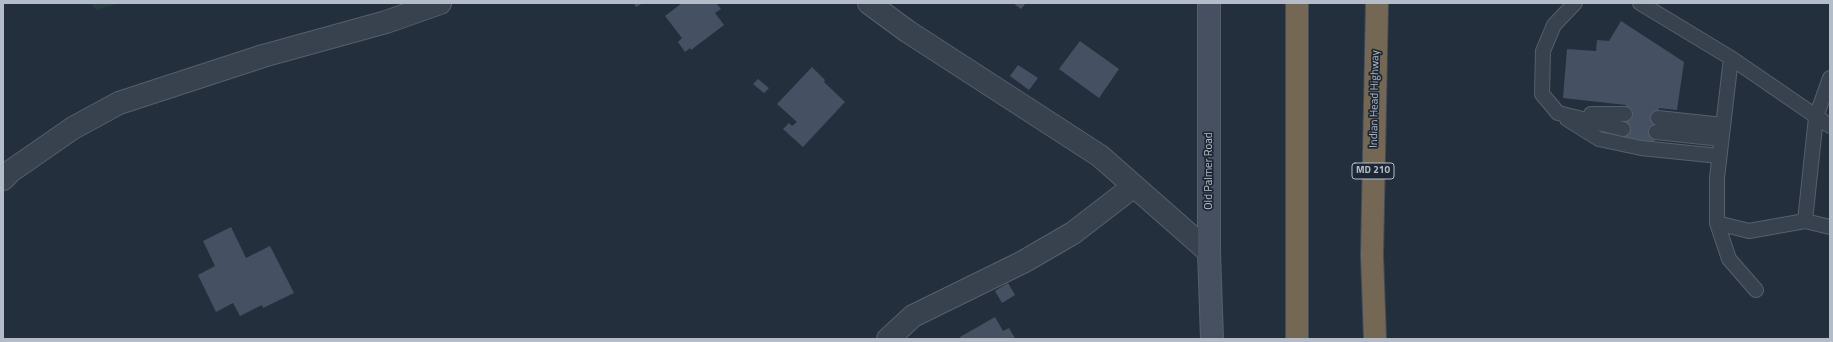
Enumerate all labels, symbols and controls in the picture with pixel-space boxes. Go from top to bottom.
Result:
street label: Indian Head Highway [1368,50,1382,148]
street label: Old Palmer Road [1202,132,1216,210]
road number: MD 210 [1352,163,1394,179]

